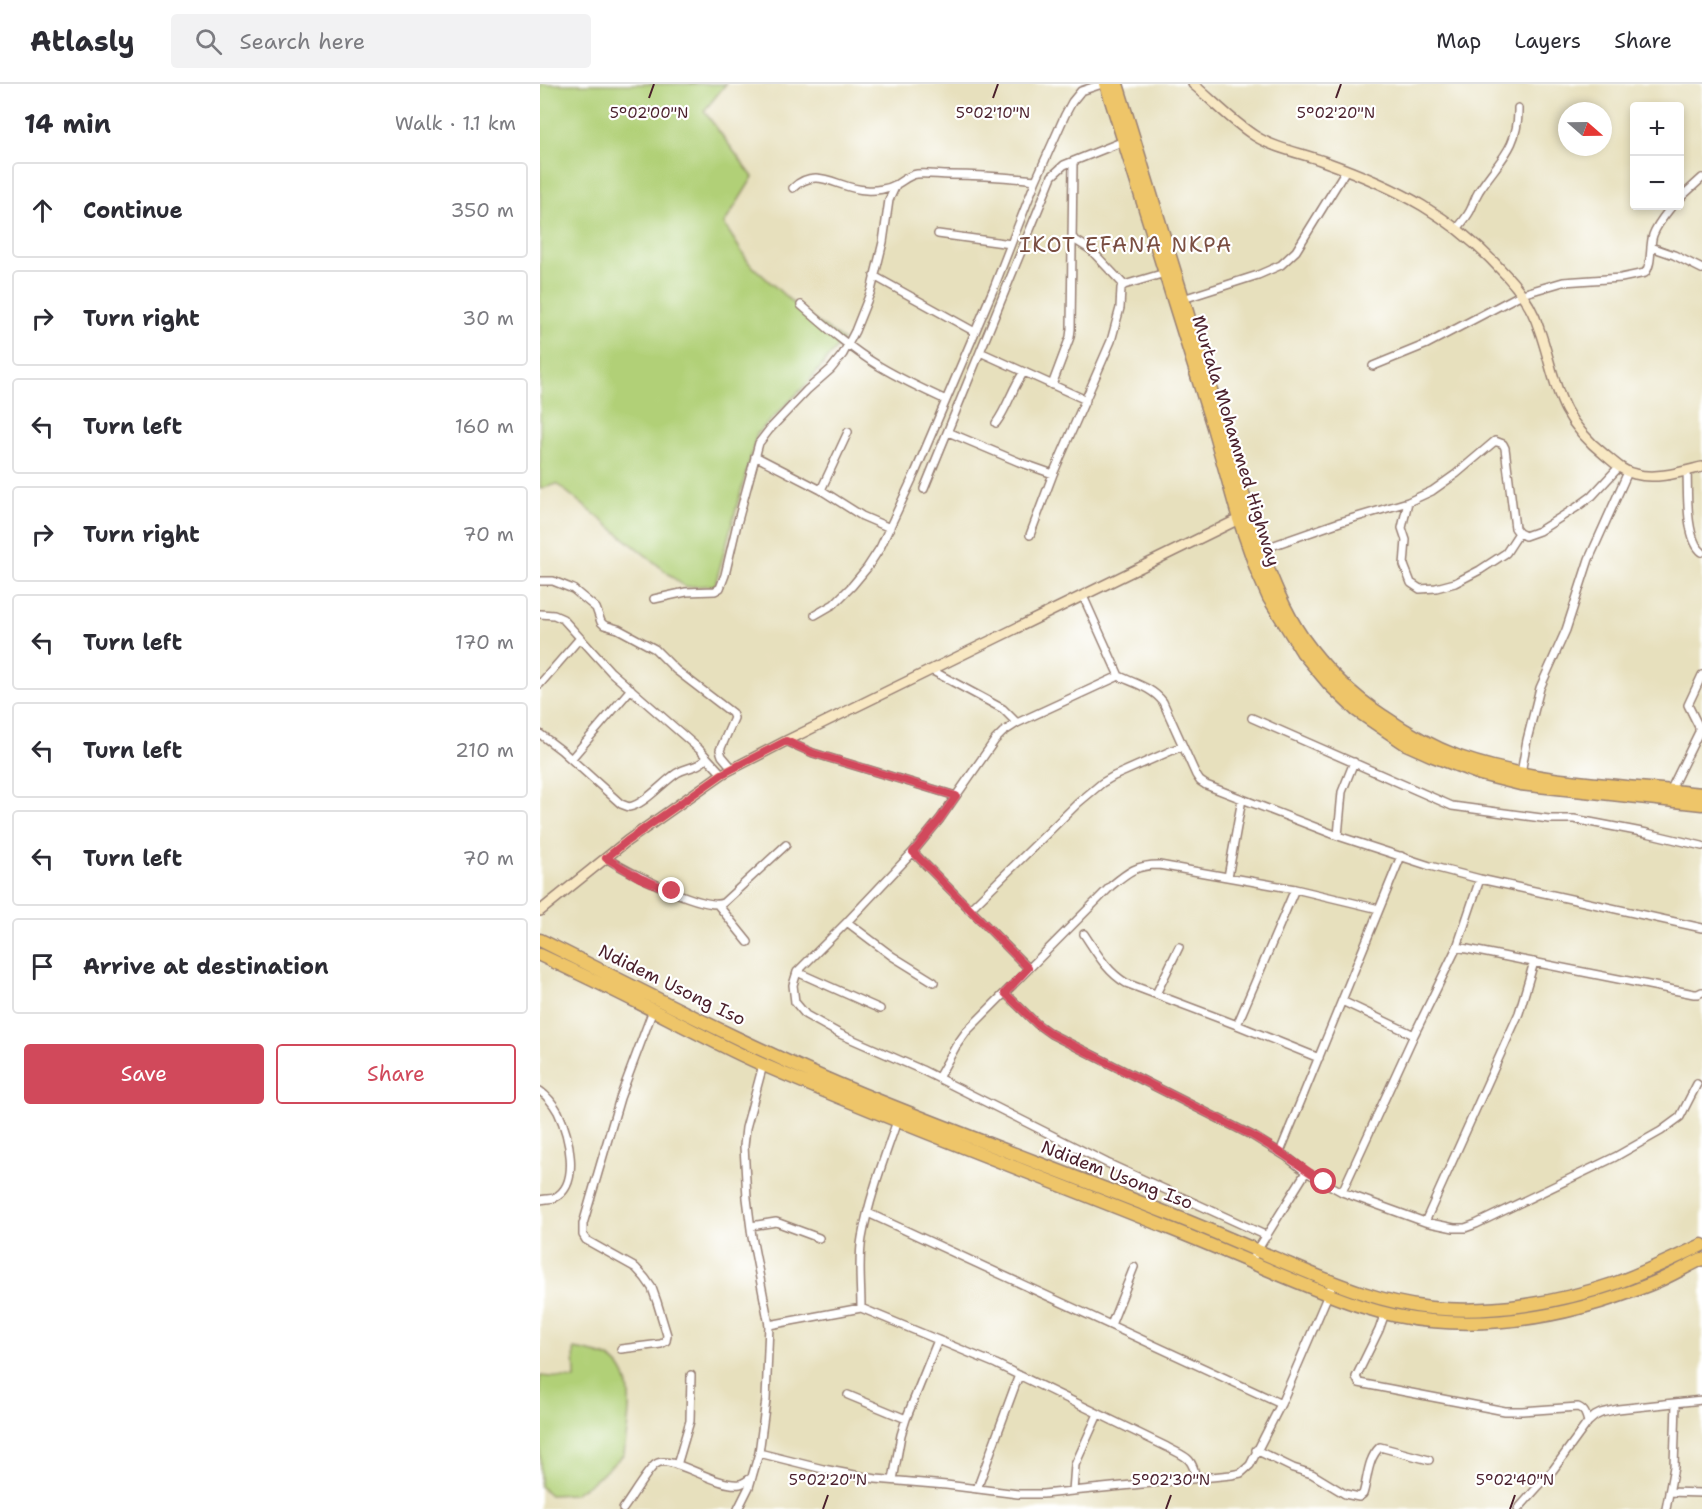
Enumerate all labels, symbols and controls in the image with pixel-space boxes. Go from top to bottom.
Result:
search box [171,14,591,68]
text: Atlasly [30,22,135,60]
icon: search [192,25,225,58]
text: Search here [240,27,365,56]
text: Map [1436,27,1481,55]
text: Layers [1514,27,1581,55]
text: Share [1614,27,1672,55]
north arrow [1558,102,1612,156]
map controls [1630,102,1684,210]
button: + [1630,102,1684,156]
text: 5°02'00"N [610,103,688,123]
text: 5°02'10"N [956,103,1030,123]
text: 5°02'20"N [1297,103,1375,123]
text: 14 min [24,106,111,141]
text: Walk · 1.1 km [395,110,516,136]
button: − [1630,156,1684,210]
icon: ahead [26,194,59,227]
text: Continue [83,196,183,225]
text: 350 m [450,197,514,223]
district label: IKOT EFANA NKPA [1019,231,1233,259]
icon: right [26,302,59,335]
text: Turn right [83,304,200,333]
text: 30 m [462,305,514,331]
street label: Murtala Mohammed Highway [1186,313,1286,569]
icon: left [26,410,59,443]
text: Turn left [83,412,182,441]
text: 160 m [455,413,514,439]
icon: right [26,518,59,551]
text: Turn right [83,520,200,549]
text: 70 m [462,521,514,547]
icon: left [26,626,59,659]
text: Turn left [83,628,182,657]
text: 170 m [455,629,514,655]
icon: left [26,734,59,767]
text: Turn left [83,736,182,765]
text: 210 m [455,737,514,763]
icon: left [26,842,59,875]
text: Turn left [83,844,182,873]
text: 70 m [462,845,514,871]
route end [658,877,684,903]
street label: Ndidem Usong Iso [594,939,750,1031]
icon: arrive [26,950,59,983]
text: Arrive at destination [83,952,329,981]
button: Save [24,1044,264,1104]
button: Share [276,1044,516,1104]
street label: Ndidem Usong Iso [1038,1135,1196,1215]
route start [1310,1168,1336,1194]
text: 5°02'20"N [789,1470,867,1490]
text: 5°02'30"N [1132,1470,1210,1490]
text: 5°02'40"N [1476,1470,1554,1490]

